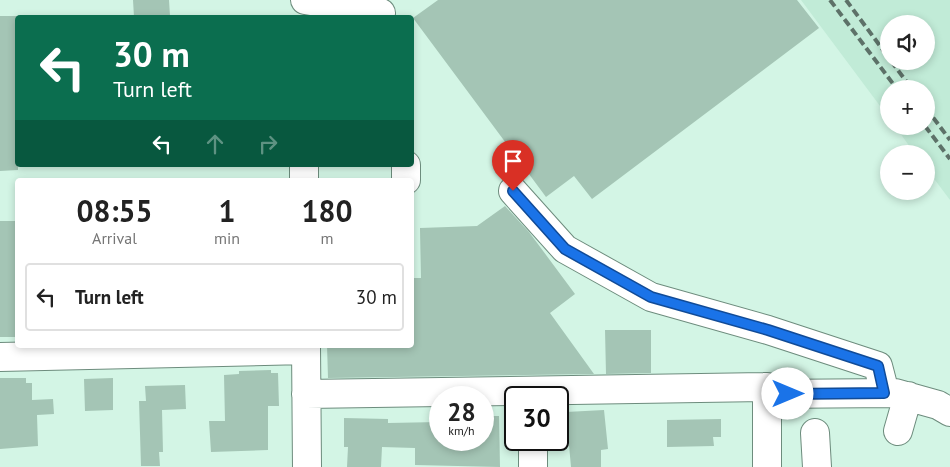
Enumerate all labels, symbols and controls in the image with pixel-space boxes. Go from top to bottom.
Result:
map controls [880,15,935,200]
button: sound [880,15,935,70]
text: 30 m [113,31,190,77]
icon: left [30,35,95,100]
text: Turn left [113,75,192,103]
button: + [880,80,935,135]
icon: left [148,130,176,158]
icon: ahead [201,130,229,158]
icon: right [254,130,282,158]
pin [492,140,534,191]
button: − [880,145,935,200]
icon: arrive [499,147,527,175]
text: 08:55 [76,191,153,230]
text: 1 [219,191,236,230]
text: 180 [301,191,353,230]
text: Arrival [92,228,137,248]
text: min [214,228,240,248]
text: m [321,228,334,248]
icon: left [32,283,60,311]
text: Turn left [75,285,144,309]
text: 30 m [356,285,397,309]
position arrow [761,367,813,419]
speed limit sign: 30 [504,386,569,451]
text: 28 [447,396,476,428]
text: km/h [448,423,475,438]

